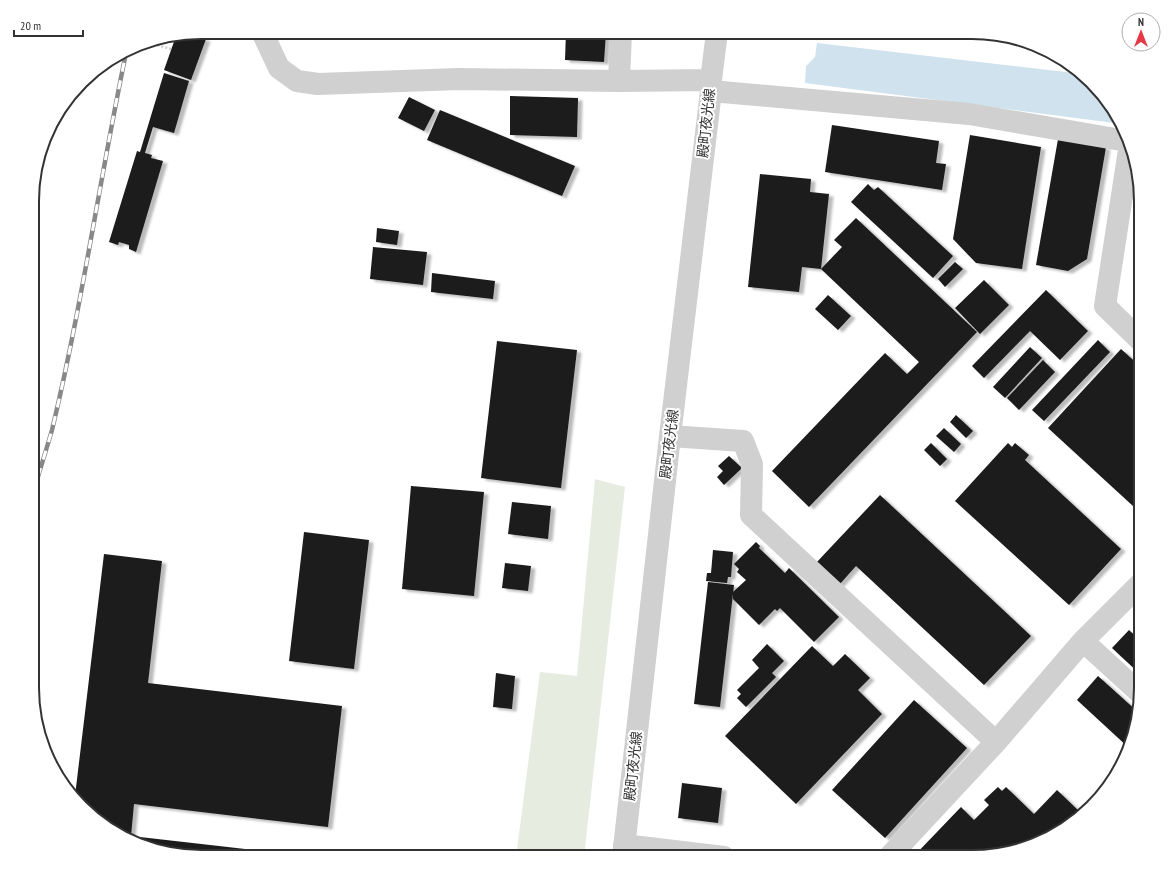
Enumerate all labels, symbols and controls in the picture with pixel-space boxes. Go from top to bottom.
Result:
scale bar [14,12,83,38]
north arrow [1121,12,1161,52]
text: N [1138,15,1144,29]
text: 20 m [20,18,41,33]
street label: 殿町夜光線 [693,87,719,159]
street label: 殿町夜光線 [656,408,682,480]
street label: 殿町夜光線 [620,730,646,802]

